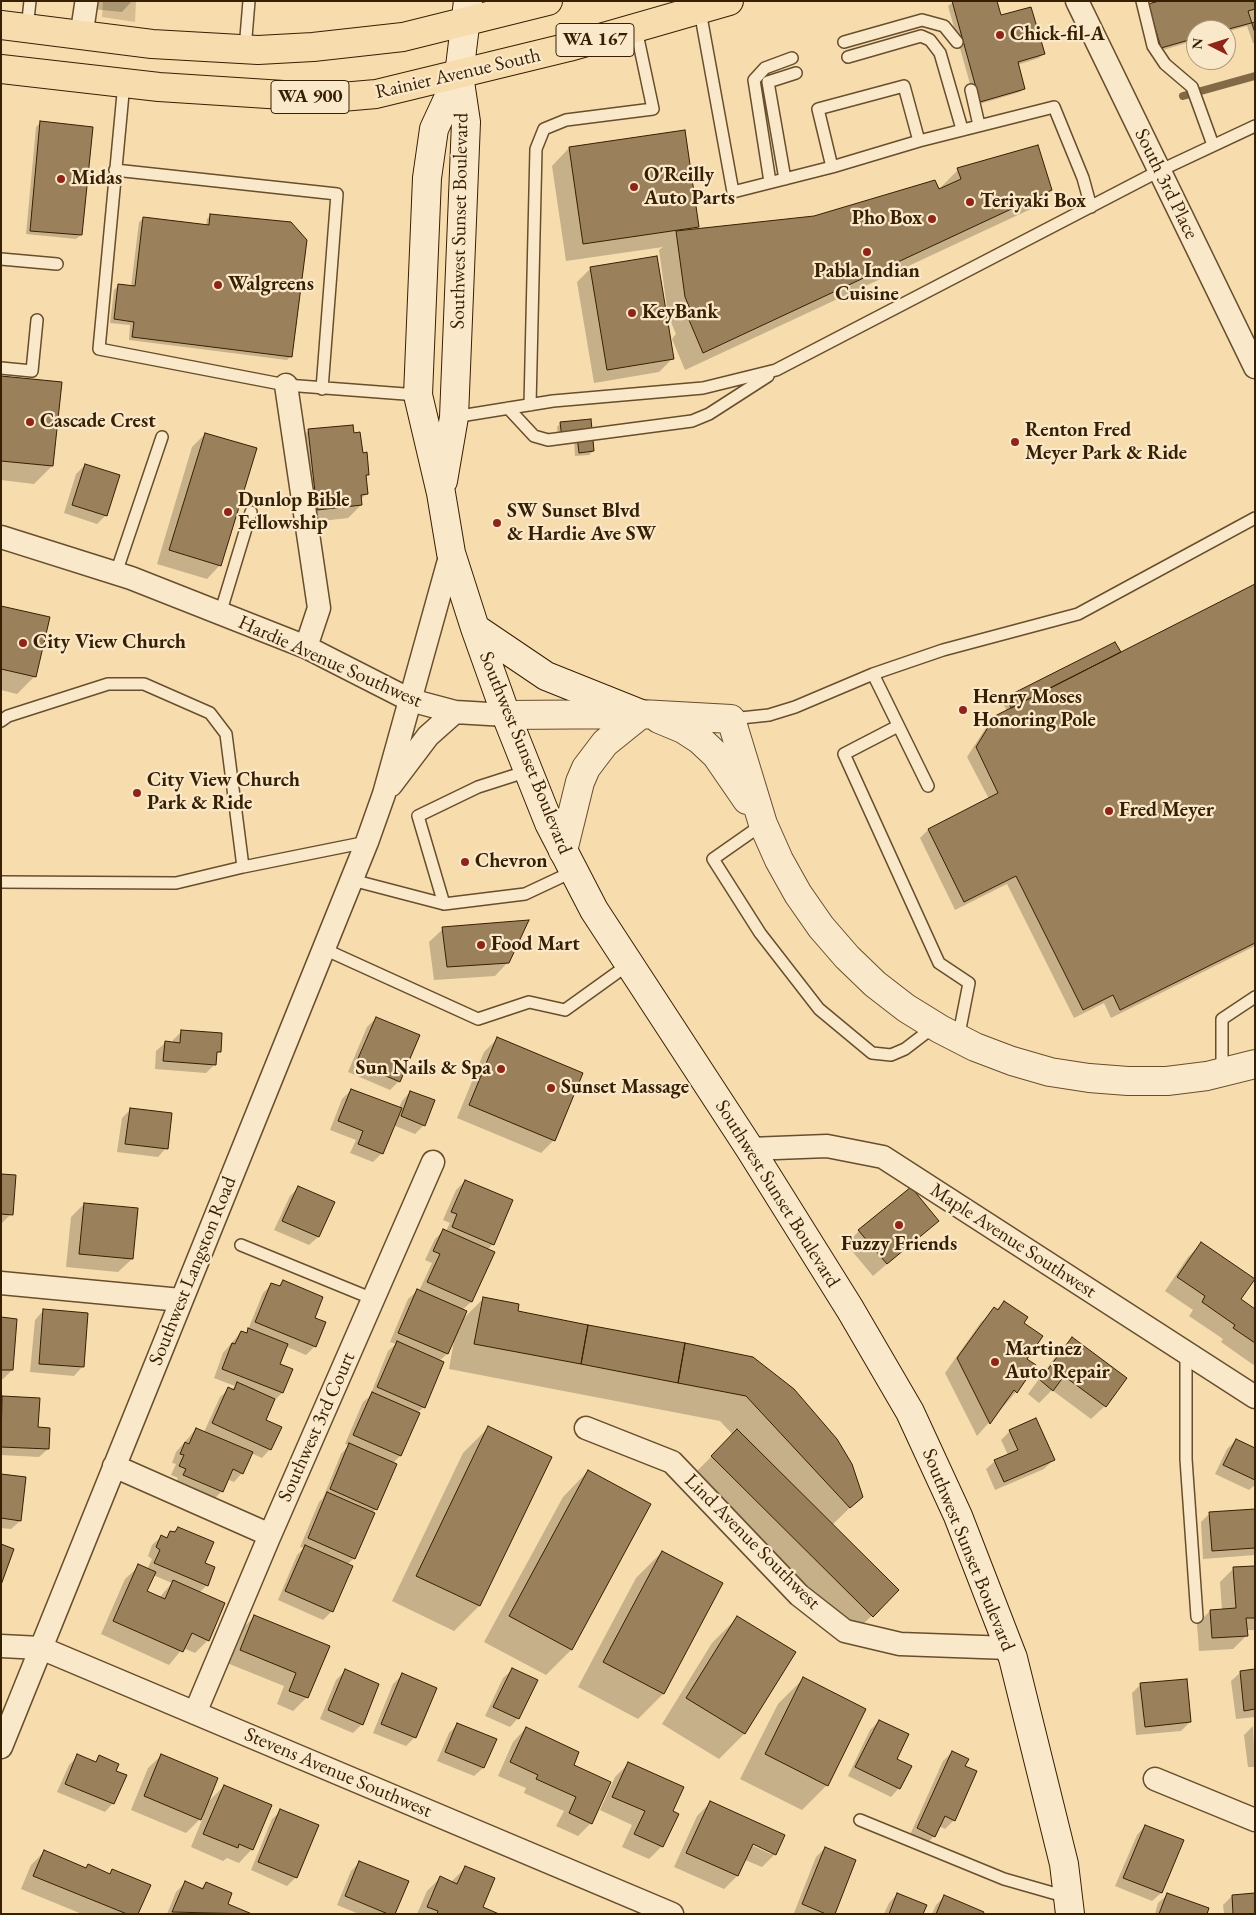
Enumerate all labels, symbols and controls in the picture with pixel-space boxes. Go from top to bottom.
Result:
north arrow [1186,20,1236,70]
place label: Chick-fil-A [1010,23,1105,47]
road number: WA 167 [556,24,634,56]
marker: Chick-fil-A [994,29,1006,41]
text: N [1188,37,1207,50]
street label: Rainier Avenue South [373,43,543,105]
road number: WA 900 [271,80,349,114]
street label: Southwest Sunset Boulevard [446,113,474,329]
street label: South 3rd Place [1129,125,1203,243]
place label: O'Reilly Auto Parts [644,164,735,211]
place label: Midas [71,167,122,191]
marker: Midas [55,173,67,185]
marker: O'Reilly Auto Parts [628,181,640,193]
place label: Teriyaki Box [980,190,1086,214]
marker: Teriyaki Box [964,196,976,208]
place label: Pho Box [852,207,922,231]
marker: Pho Box [926,213,938,225]
marker: Pabla Indian Cuisine [861,246,873,258]
place label: Pabla Indian Cuisine [814,260,920,307]
place label: Walgreens [228,273,314,297]
marker: Walgreens [212,279,224,291]
place label: KeyBank [642,301,718,325]
marker: KeyBank [626,307,638,319]
place label: Cascade Crest [40,410,156,434]
marker: Cascade Crest [24,416,36,428]
place label: Renton Fred Meyer Park & Ride [1025,419,1187,466]
marker: Renton Fred Meyer Park & Ride [1009,436,1021,448]
place label: Dunlop Bible Fellowship [238,489,350,536]
place label: SW Sunset Blvd & Hardie Ave SW [507,500,656,547]
marker: Dunlop Bible Fellowship [222,506,234,518]
marker: SW Sunset Blvd & Hardie Ave SW [491,517,503,529]
street label: Hardie Avenue Southwest [234,611,426,713]
place label: City View Church [33,631,186,655]
marker: City View Church [17,637,29,649]
street label: Southwest Sunset Boulevard [473,648,577,858]
place label: Henry Moses Honoring Pole [973,686,1096,733]
marker: Henry Moses Honoring Pole [957,704,969,716]
place label: City View Church Park & Ride [147,769,300,816]
marker: City View Church Park & Ride [131,787,143,799]
place label: Fred Meyer [1119,799,1214,823]
marker: Fred Meyer [1103,805,1115,817]
place label: Chevron [475,850,548,874]
marker: Chevron [459,856,471,868]
place label: Food Mart [491,933,580,957]
marker: Food Mart [475,939,487,951]
place label: Sun Nails & Spa [356,1057,491,1081]
marker: Sun Nails & Spa [495,1063,507,1075]
place label: Sunset Massage [561,1076,689,1100]
marker: Sunset Massage [545,1082,557,1094]
street label: Southwest Sunset Boulevard [709,1096,845,1292]
street label: Southwest Langston Road [144,1173,242,1369]
street label: Maple Avenue Southwest [925,1178,1101,1304]
marker: Fuzzy Friends [893,1219,905,1231]
place label: Fuzzy Friends [841,1233,957,1257]
place label: Martinez Auto Repair [1005,1338,1110,1385]
street label: Southwest 3rd Court [273,1348,361,1506]
marker: Martinez Auto Repair [989,1356,1001,1368]
street label: Southwest Sunset Boulevard [916,1445,1020,1655]
street label: Lind Avenue Southwest [679,1469,825,1615]
street label: Stevens Avenue Southwest [241,1723,435,1823]

